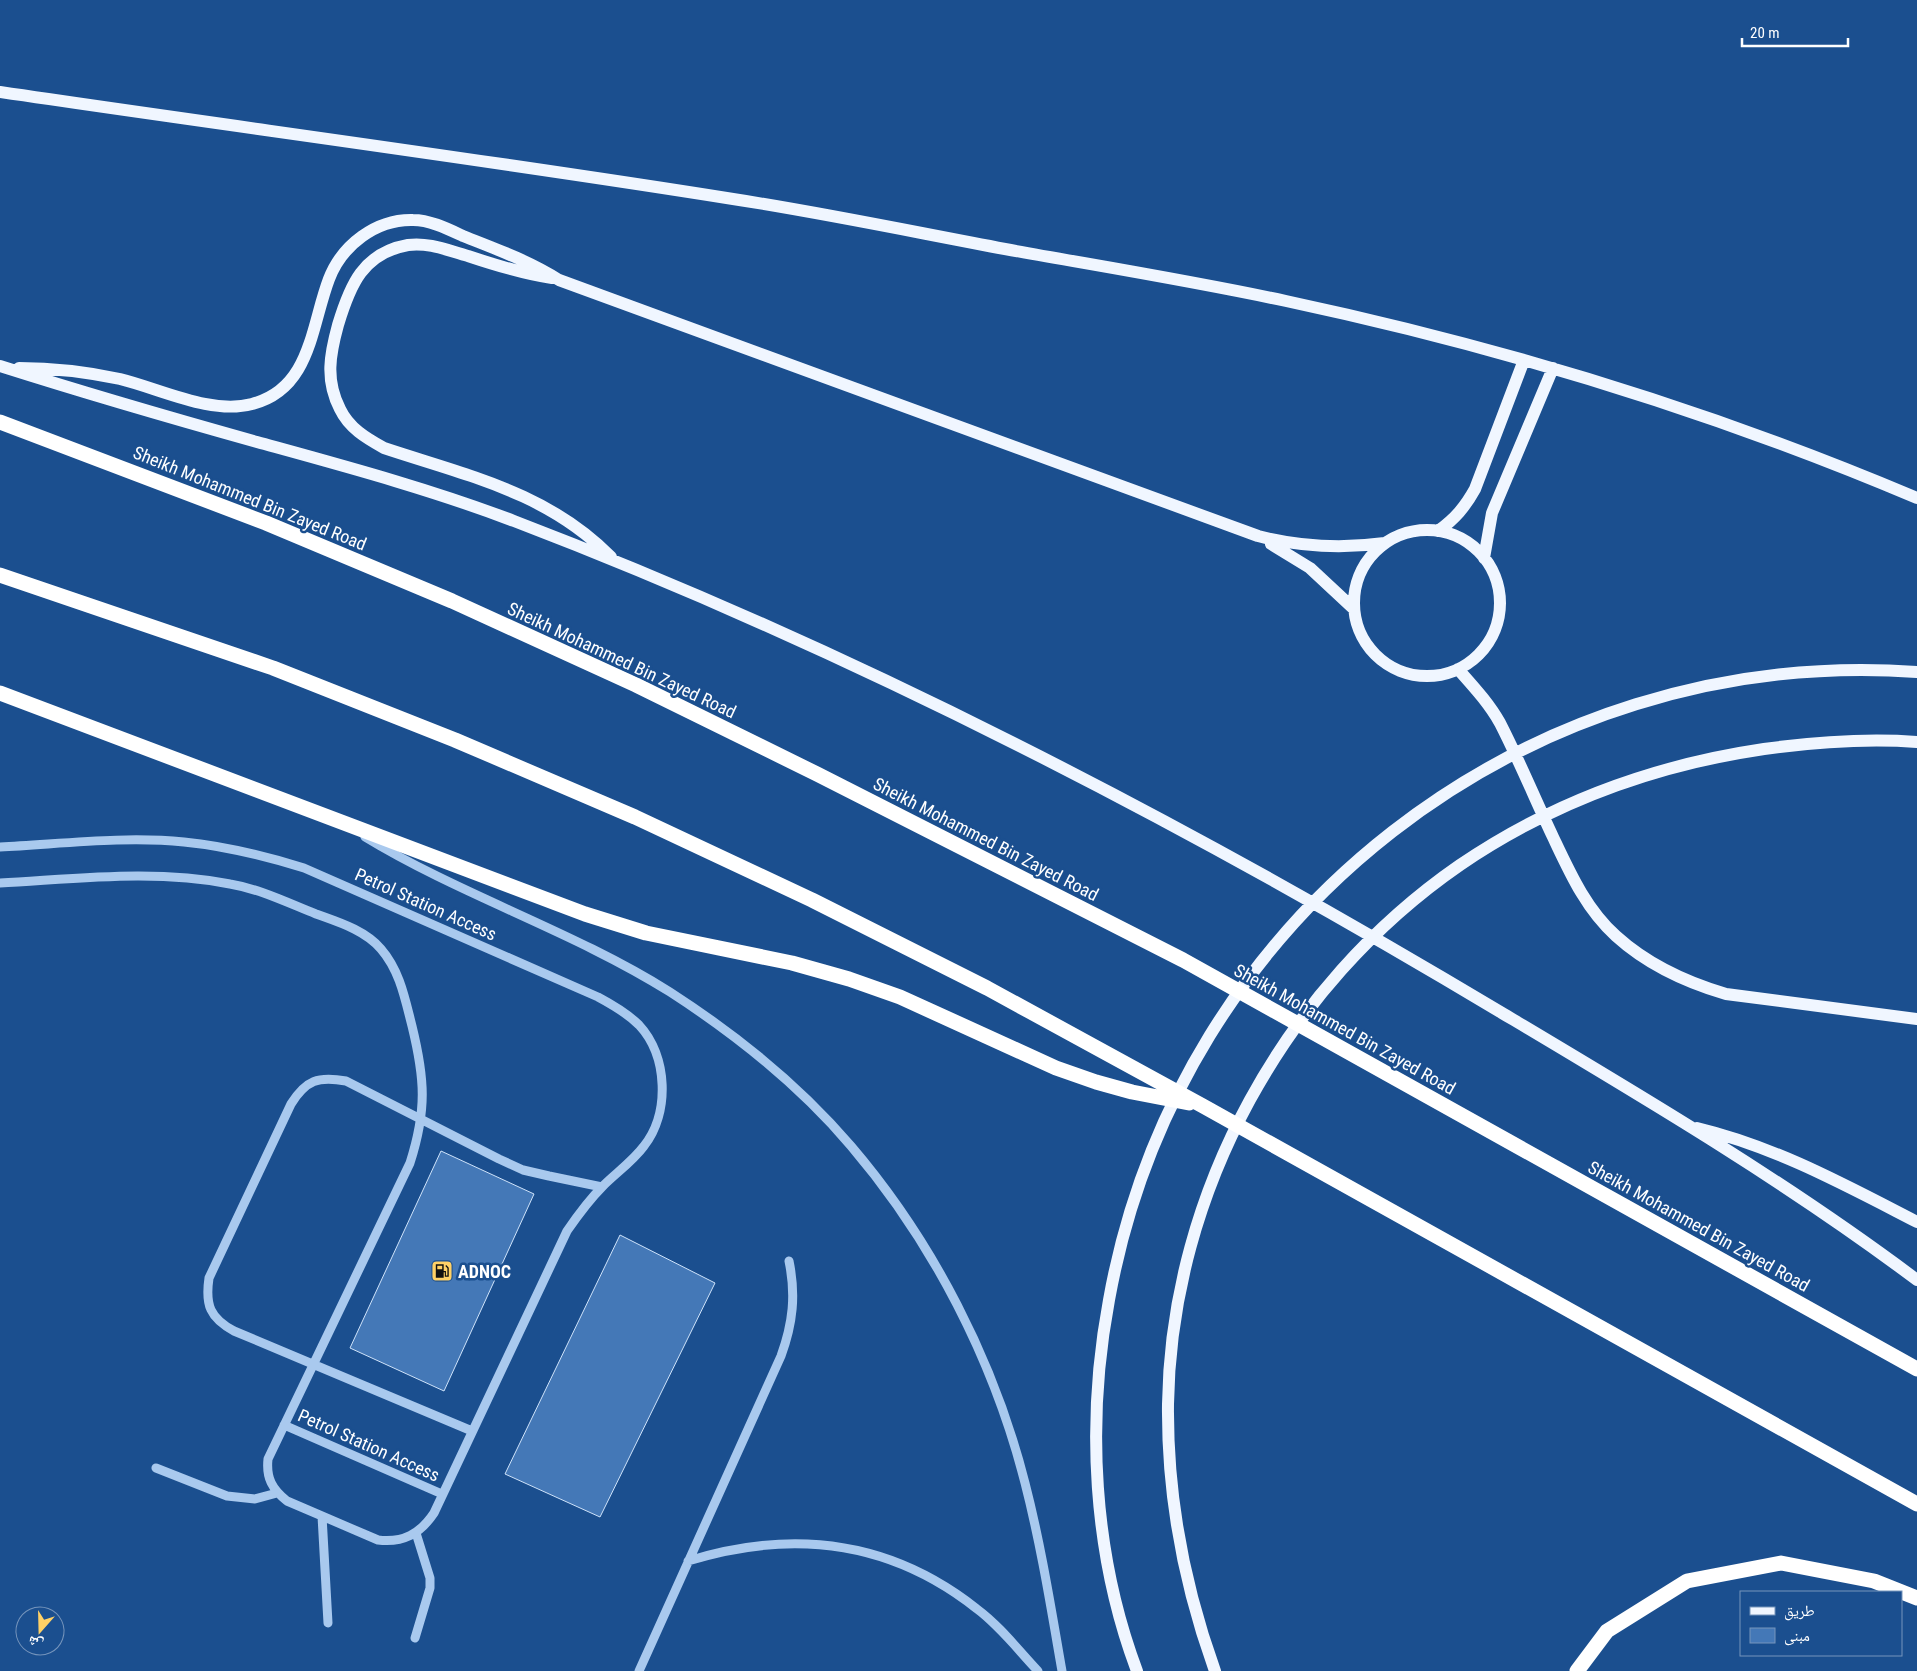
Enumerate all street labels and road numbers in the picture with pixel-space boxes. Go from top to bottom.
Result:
street label: Sheikh Mohammed Bin Zayed Road [130,441,370,555]
street label: Sheikh Mohammed Bin Zayed Road [504,598,740,722]
street label: Sheikh Mohammed Bin Zayed Road [870,773,1102,905]
street label: Petrol Station Access [352,863,500,945]
street label: Sheikh Mohammed Bin Zayed Road [1231,959,1459,1099]
street label: Sheikh Mohammed Bin Zayed Road [1585,1156,1813,1296]
street label: Petrol Station Access [295,1404,443,1486]

